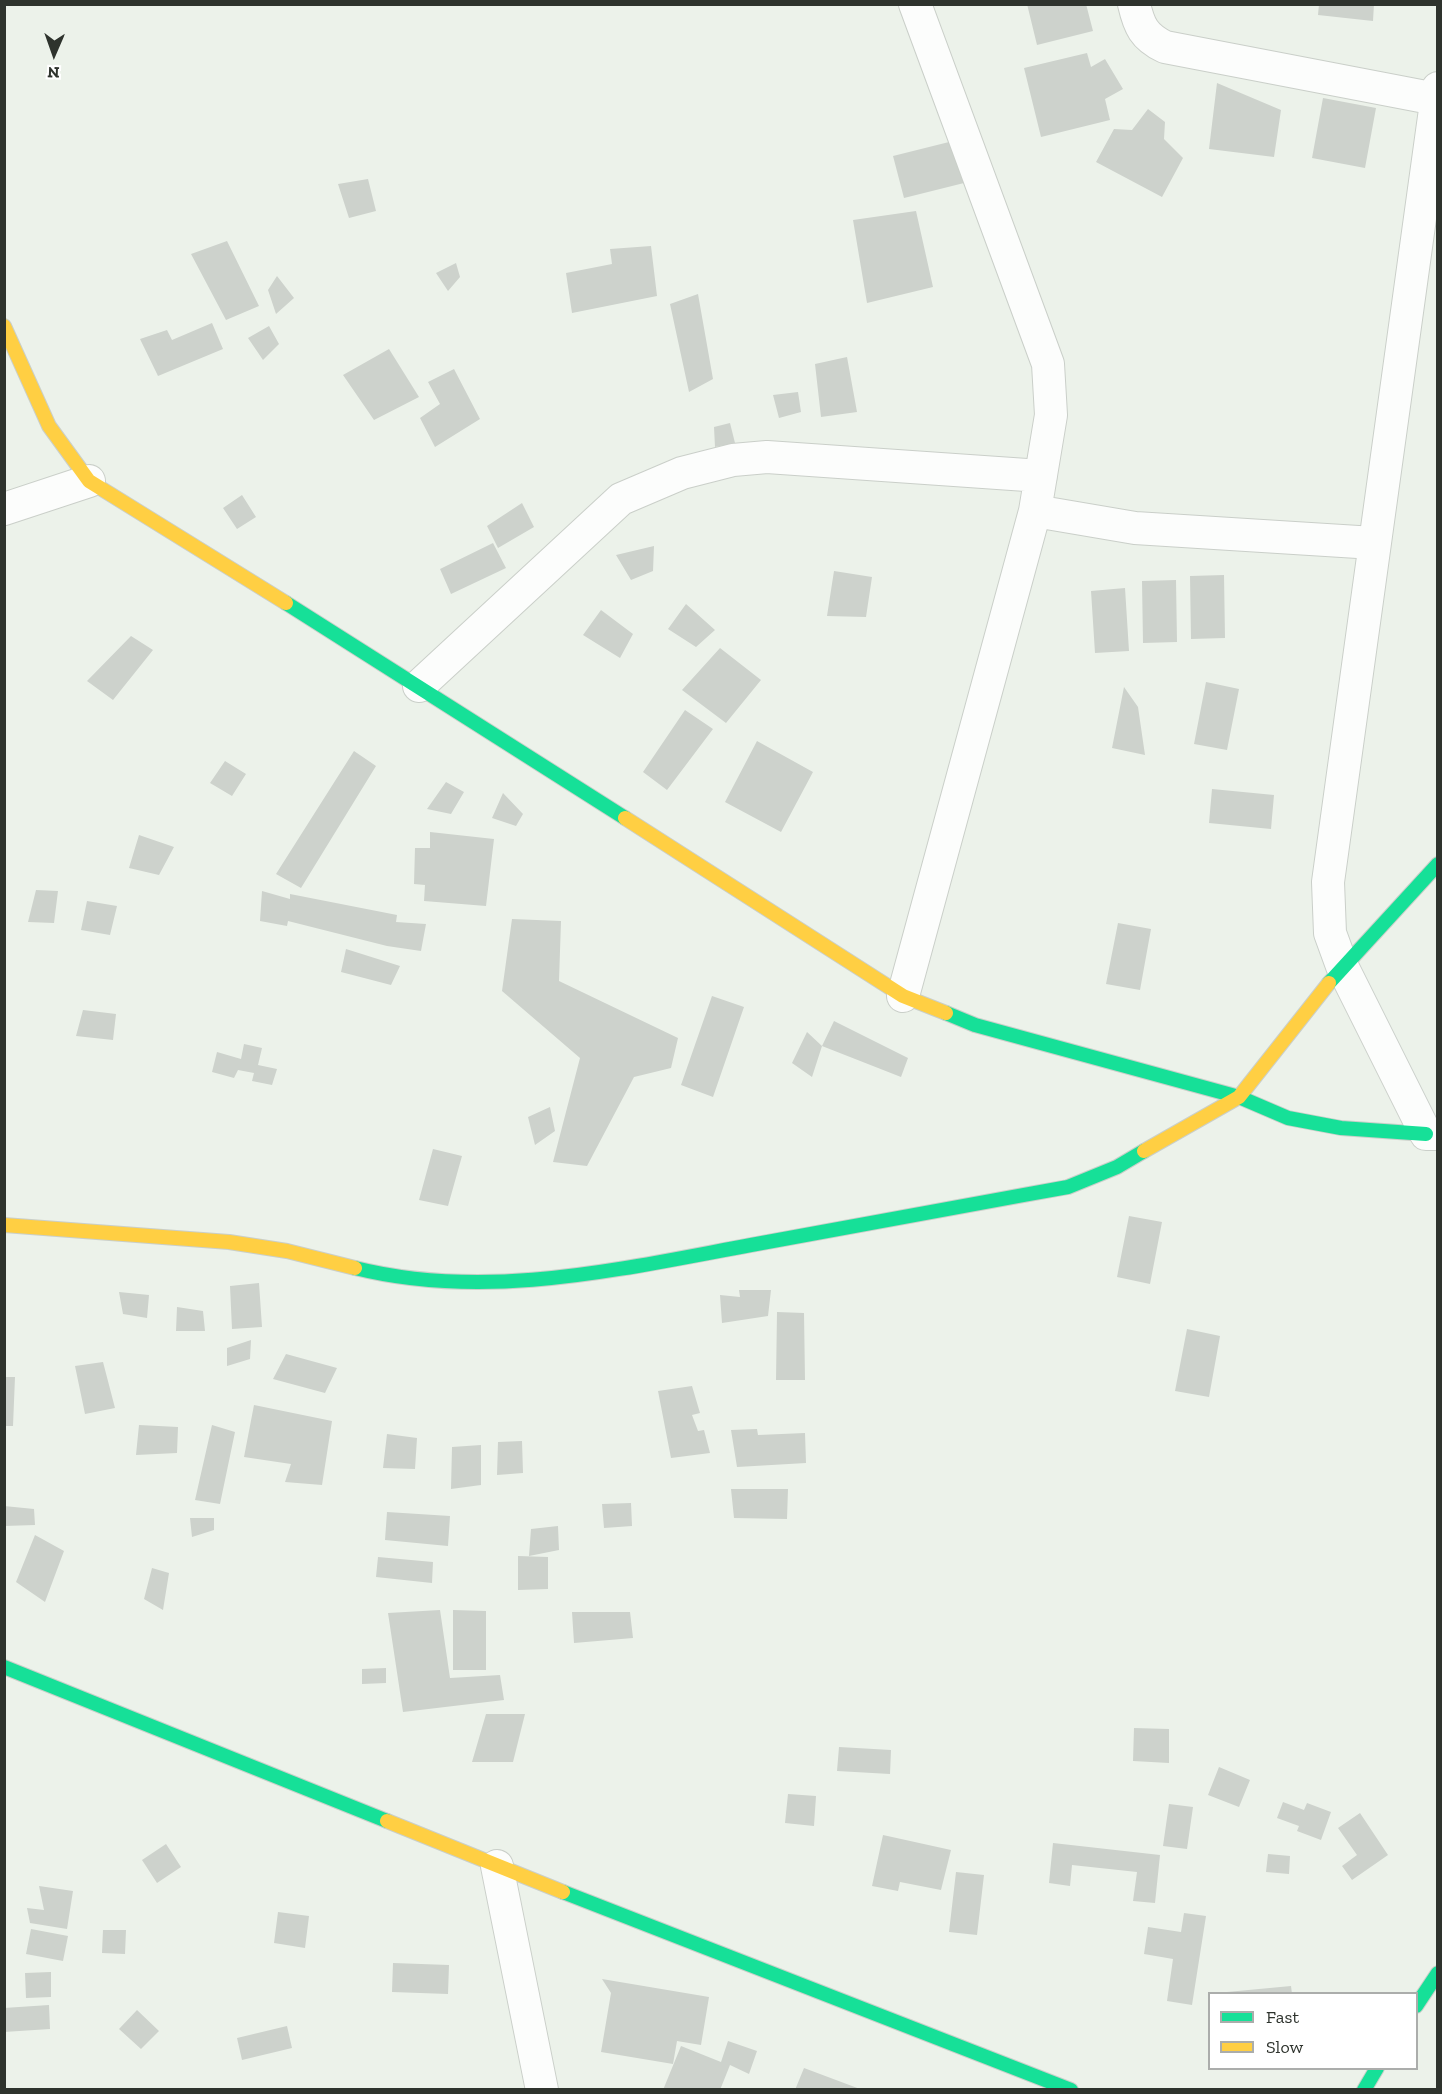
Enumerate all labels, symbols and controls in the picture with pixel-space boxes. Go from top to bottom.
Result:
north arrow [24,24,84,84]
text: N [47,63,60,82]
legend [1208,1992,1418,2070]
text: Fast [1266,2006,1299,2028]
text: Slow [1266,2036,1303,2058]

